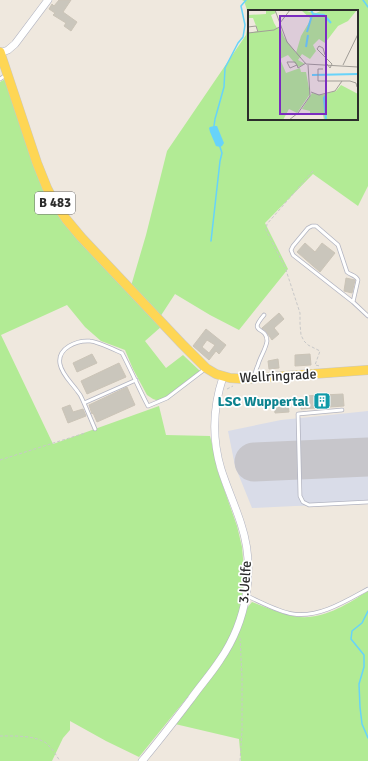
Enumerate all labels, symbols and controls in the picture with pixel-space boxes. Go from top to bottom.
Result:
inset map [248,10,358,120]
road number: B 483 [35,192,75,214]
street label: Wellringrade [239,365,317,387]
building icon: LSC Wuppertal [312,391,332,411]
place label: LSC Wuppertal [218,393,310,410]
street label: 3.Uelfe [235,560,255,604]

